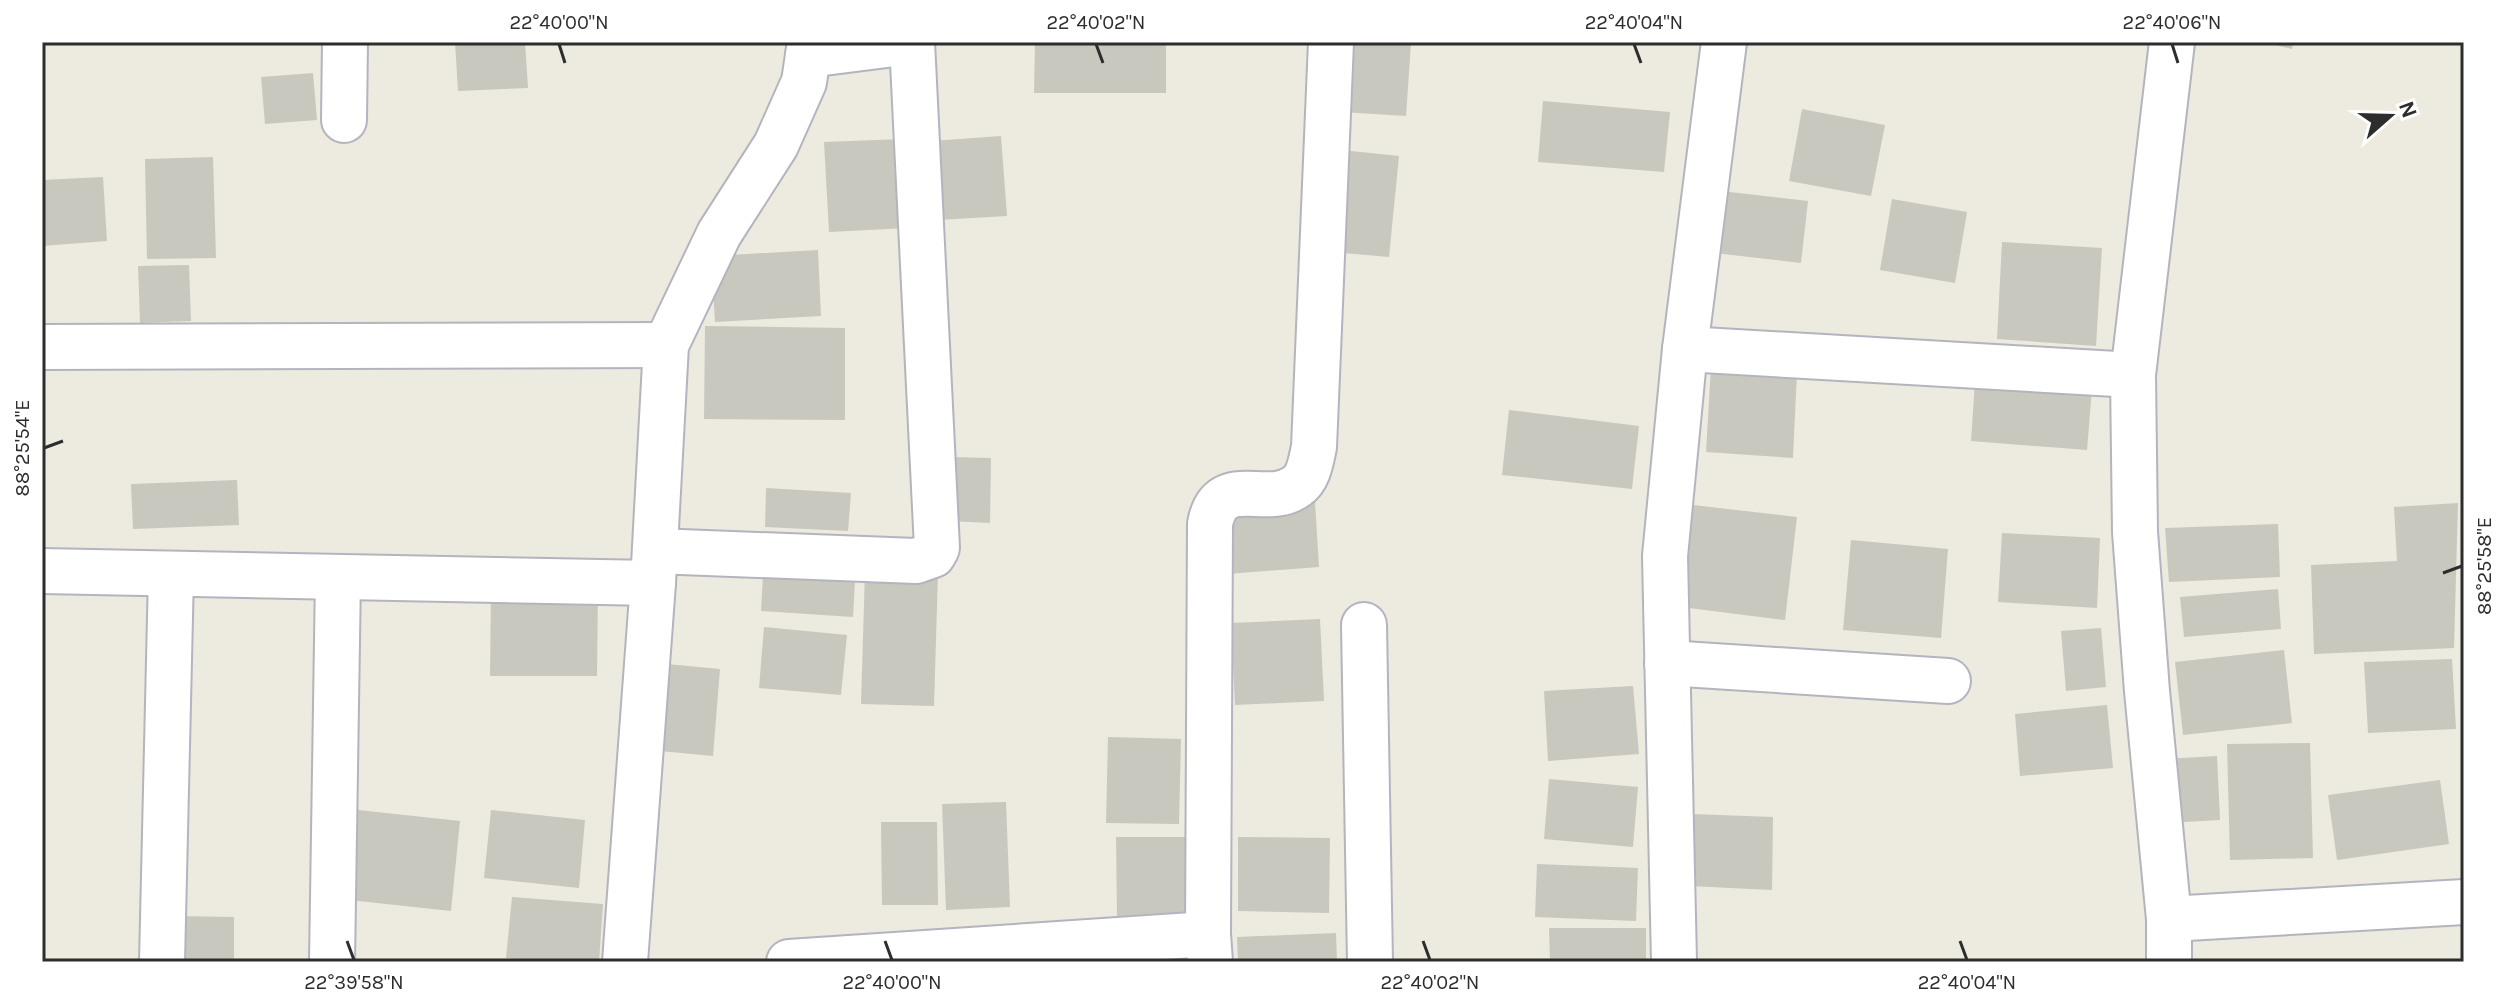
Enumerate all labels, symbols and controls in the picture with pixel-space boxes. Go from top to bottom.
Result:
text: 22°40'00"N [509,11,609,34]
text: 22°40'02"N [1047,11,1145,34]
text: 22°40'04"N [1585,11,1683,34]
text: 22°40'06"N [2123,11,2221,34]
north arrow [2350,76,2430,156]
text: N [2393,98,2423,121]
text: 88°25'54"E [11,400,34,496]
text: 88°25'58"E [2473,517,2496,615]
text: 22°39'58"N [304,971,404,994]
text: 22°40'00"N [842,971,942,994]
text: 22°40'02"N [1381,971,1479,994]
text: 22°40'04"N [1918,971,2016,994]

